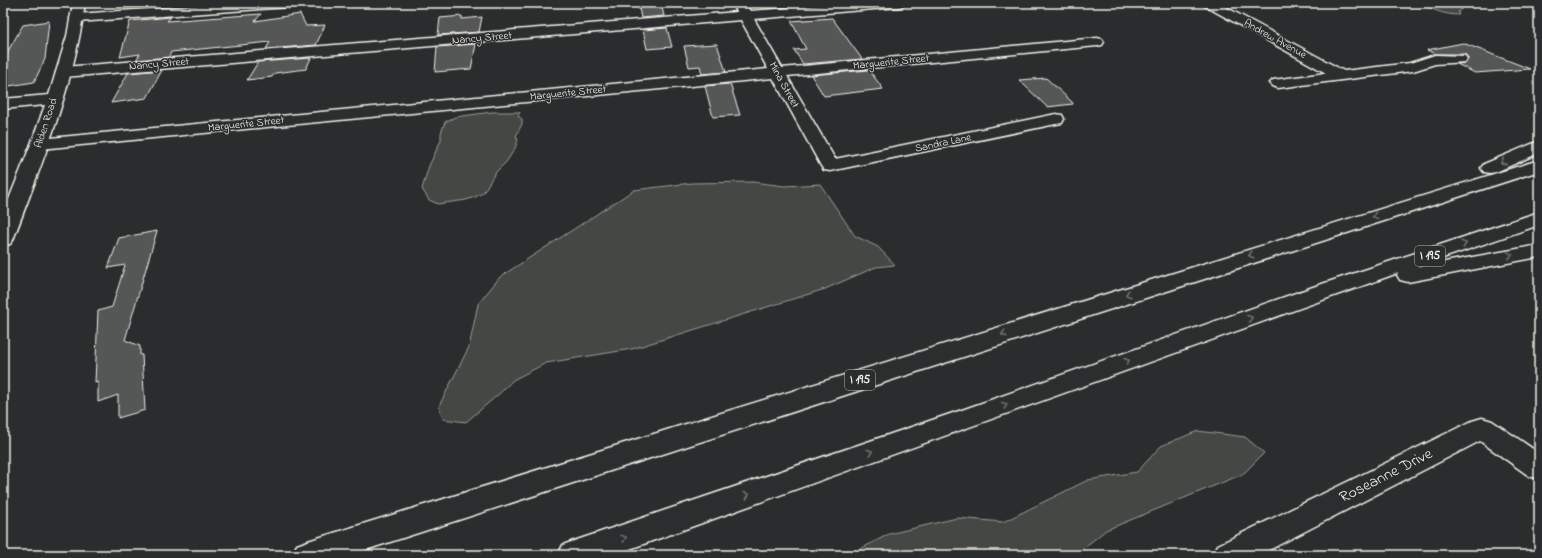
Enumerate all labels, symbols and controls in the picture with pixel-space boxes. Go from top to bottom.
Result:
street label: Andrew Avenue [1241,15,1309,63]
street label: Nancy Street [451,27,513,50]
street label: Marguerite Street [852,50,930,75]
street label: Nancy Street [128,53,190,76]
street label: Mina Street [765,59,803,111]
street label: Marguerite Street [529,81,607,106]
street label: Alden Road [30,96,62,150]
street label: Marguerite Street [207,112,285,137]
street label: Sandra Lane [913,129,973,157]
one-way arrow [1500,157,1508,165]
one-way arrow [1372,211,1379,220]
one-way arrow [1460,240,1467,249]
road number: I 195 [1415,246,1445,266]
one-way arrow [1248,250,1255,259]
one-way arrow [1507,251,1513,260]
one-way arrow [1124,289,1131,298]
one-way arrow [1246,314,1253,322]
one-way arrow [1000,329,1007,338]
one-way arrow [1124,358,1131,366]
road number: I 195 [845,370,875,390]
one-way arrow [1001,401,1008,410]
street label: Roseanne Drive [1335,442,1437,510]
one-way arrow [866,449,873,457]
one-way arrow [743,491,750,500]
one-way arrow [620,534,627,542]

